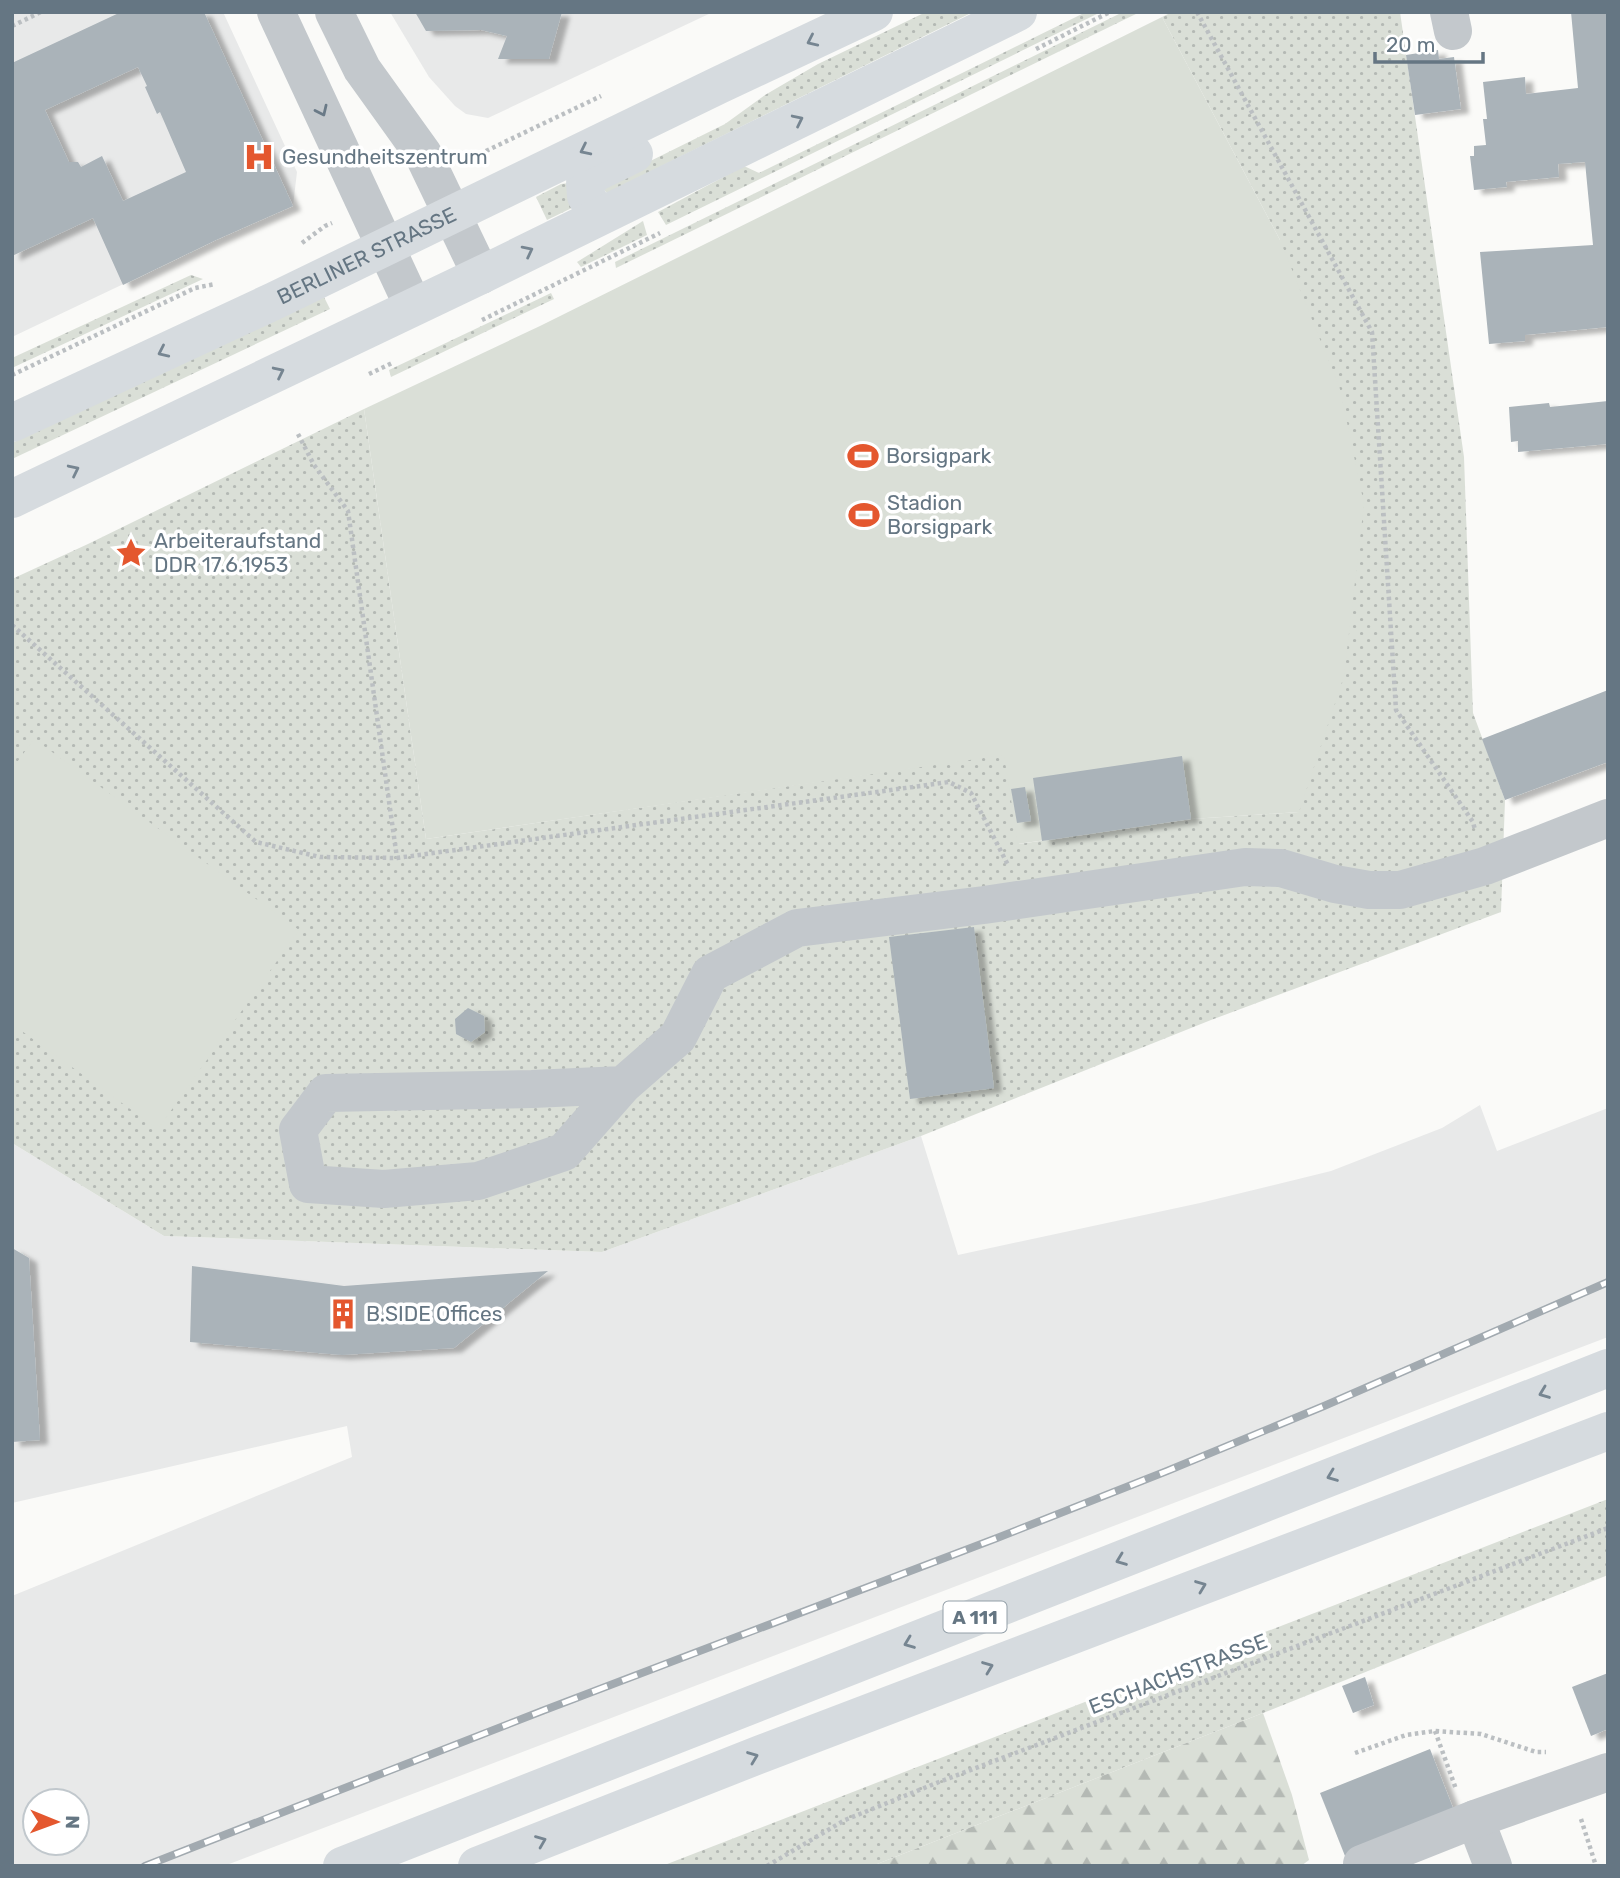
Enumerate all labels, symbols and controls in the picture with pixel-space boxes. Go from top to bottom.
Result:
scale bar [1375,21,1484,65]
text: 20 m [1386,32,1435,57]
one-way arrow [807,33,819,47]
one-way arrow [314,104,328,116]
one-way arrow [791,114,803,128]
hospital icon: Gesundheitszentrum [242,140,276,174]
one-way arrow [580,142,592,156]
place label: Gesundheitszentrum [282,144,488,169]
street label: BERLINER STRASSE [273,202,460,310]
one-way arrow [521,246,533,260]
one-way arrow [158,344,170,358]
one-way arrow [272,366,284,380]
sports icon: Borsigpark [846,439,880,473]
place label: Borsigpark [886,443,991,468]
one-way arrow [67,464,79,478]
place label: Stadion Borsigpark [887,490,992,539]
sports icon: Stadion Borsigpark [847,498,881,532]
place label: Arbeiteraufstand DDR 17.6.1953 [154,528,321,577]
place icon: Arbeiteraufstand DDR 17.6.1953 [114,536,148,570]
building icon: B.SIDE Offices [326,1297,360,1331]
place label: B.SIDE Offices [366,1301,502,1326]
one-way arrow [1539,1385,1551,1399]
one-way arrow [1327,1468,1339,1482]
one-way arrow [1115,1551,1127,1565]
one-way arrow [1194,1581,1206,1595]
road number: A 111 [944,1602,1006,1632]
street label: ESCHACHSTRASSE [1085,1628,1271,1719]
one-way arrow [904,1634,916,1648]
one-way arrow [981,1662,993,1676]
one-way arrow [746,1752,758,1766]
north arrow [21,1787,91,1857]
text: N [61,1815,84,1829]
one-way arrow [534,1835,546,1849]

